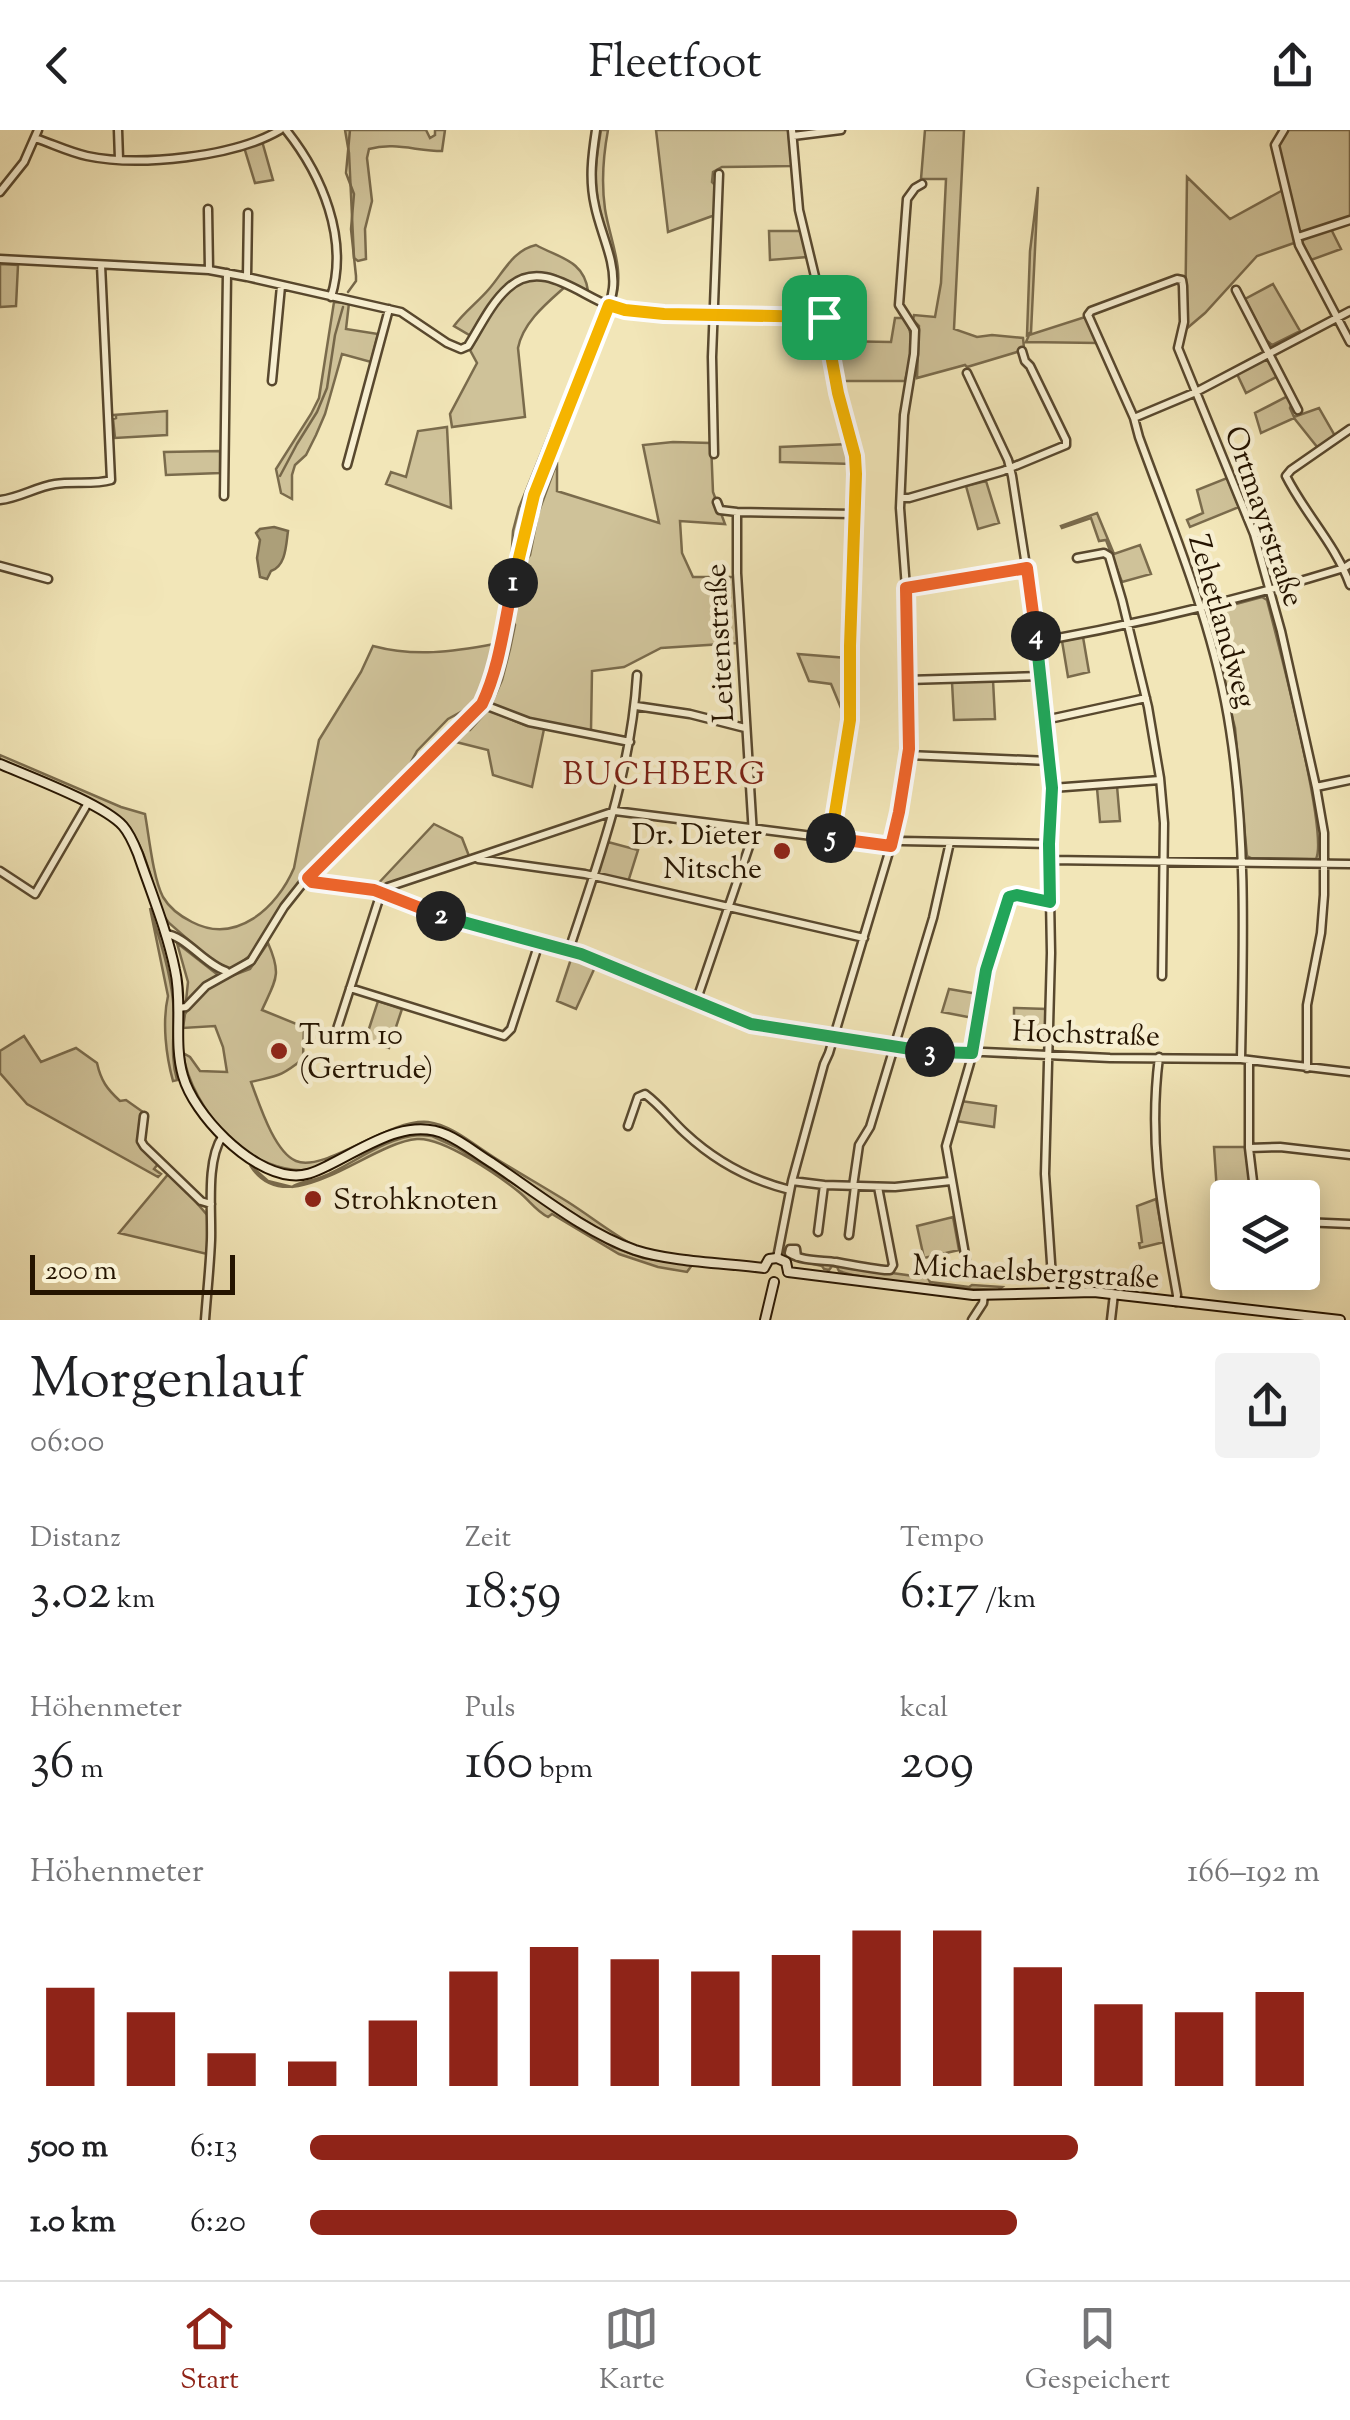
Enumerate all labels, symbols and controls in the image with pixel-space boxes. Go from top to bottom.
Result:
text: Fleetfoot [588,33,762,98]
icon: back [30,38,85,93]
icon: share [1265,38,1320,93]
pin [782,275,867,360]
icon: arrive [797,290,852,345]
street label: Ortmayrstraße [1212,421,1314,613]
street label: Zehetlandweg [1175,530,1266,713]
pin: 1 [488,558,538,608]
street label: Leitenstraße [696,562,747,724]
text: 1 [508,563,518,603]
pin: 4 [1011,611,1061,661]
text: 4 [1029,616,1043,656]
district label: BUCHBERG [562,753,768,799]
pin: 5 [806,813,856,863]
place label: Dr. Dieter Nitsche [632,815,762,892]
text: 5 [826,818,836,858]
marker: Dr. Dieter Nitsche [771,840,793,862]
pin: 2 [416,891,466,941]
text: 2 [434,896,448,936]
street label: Hochstraße [1011,1011,1161,1060]
place label: Turm 10 (Gertrude) [299,1015,433,1092]
pin: 3 [905,1027,955,1077]
text: 3 [924,1032,936,1072]
marker: Turm 10 (Gertrude) [268,1040,290,1062]
place label: Strohknoten [333,1180,499,1223]
map controls [1210,1180,1320,1290]
button: layers [1210,1180,1320,1290]
marker: Strohknoten [302,1188,324,1210]
street label: Michaelsbergstraße [911,1246,1160,1301]
scale bar [30,1250,235,1294]
text: 200 m [45,1252,117,1292]
text: Morgenlauf [30,1343,306,1422]
button: share [1215,1353,1320,1458]
text: 06:00 [30,1420,104,1466]
text: Distanz [30,1519,121,1559]
text: Zeit [465,1519,511,1559]
text: Tempo [900,1519,984,1559]
text: 3.02 [30,1559,111,1631]
text: 18:59 [465,1559,561,1631]
text: 6:17 [900,1559,979,1631]
text: km [111,1580,155,1620]
text: /km [979,1580,1036,1620]
text: Höhenmeter [30,1689,182,1729]
text: Puls [465,1689,515,1729]
text: kcal [900,1689,948,1729]
text: 36 [30,1729,75,1801]
text: 160 [465,1729,533,1801]
text: 209 [900,1729,974,1801]
text: m [75,1750,104,1790]
text: bpm [533,1750,593,1790]
text: Höhenmeter [30,1850,204,1896]
text: 166–192 m [1187,1850,1320,1896]
text: 500 m [30,2125,108,2171]
text: 6:13 [190,2125,238,2171]
text: 1.0 km [30,2200,116,2246]
text: 6:20 [190,2200,246,2246]
tab: Start [180,2301,239,2401]
tab: Karte [599,2301,665,2401]
tab: Gespeichert [1025,2301,1170,2401]

